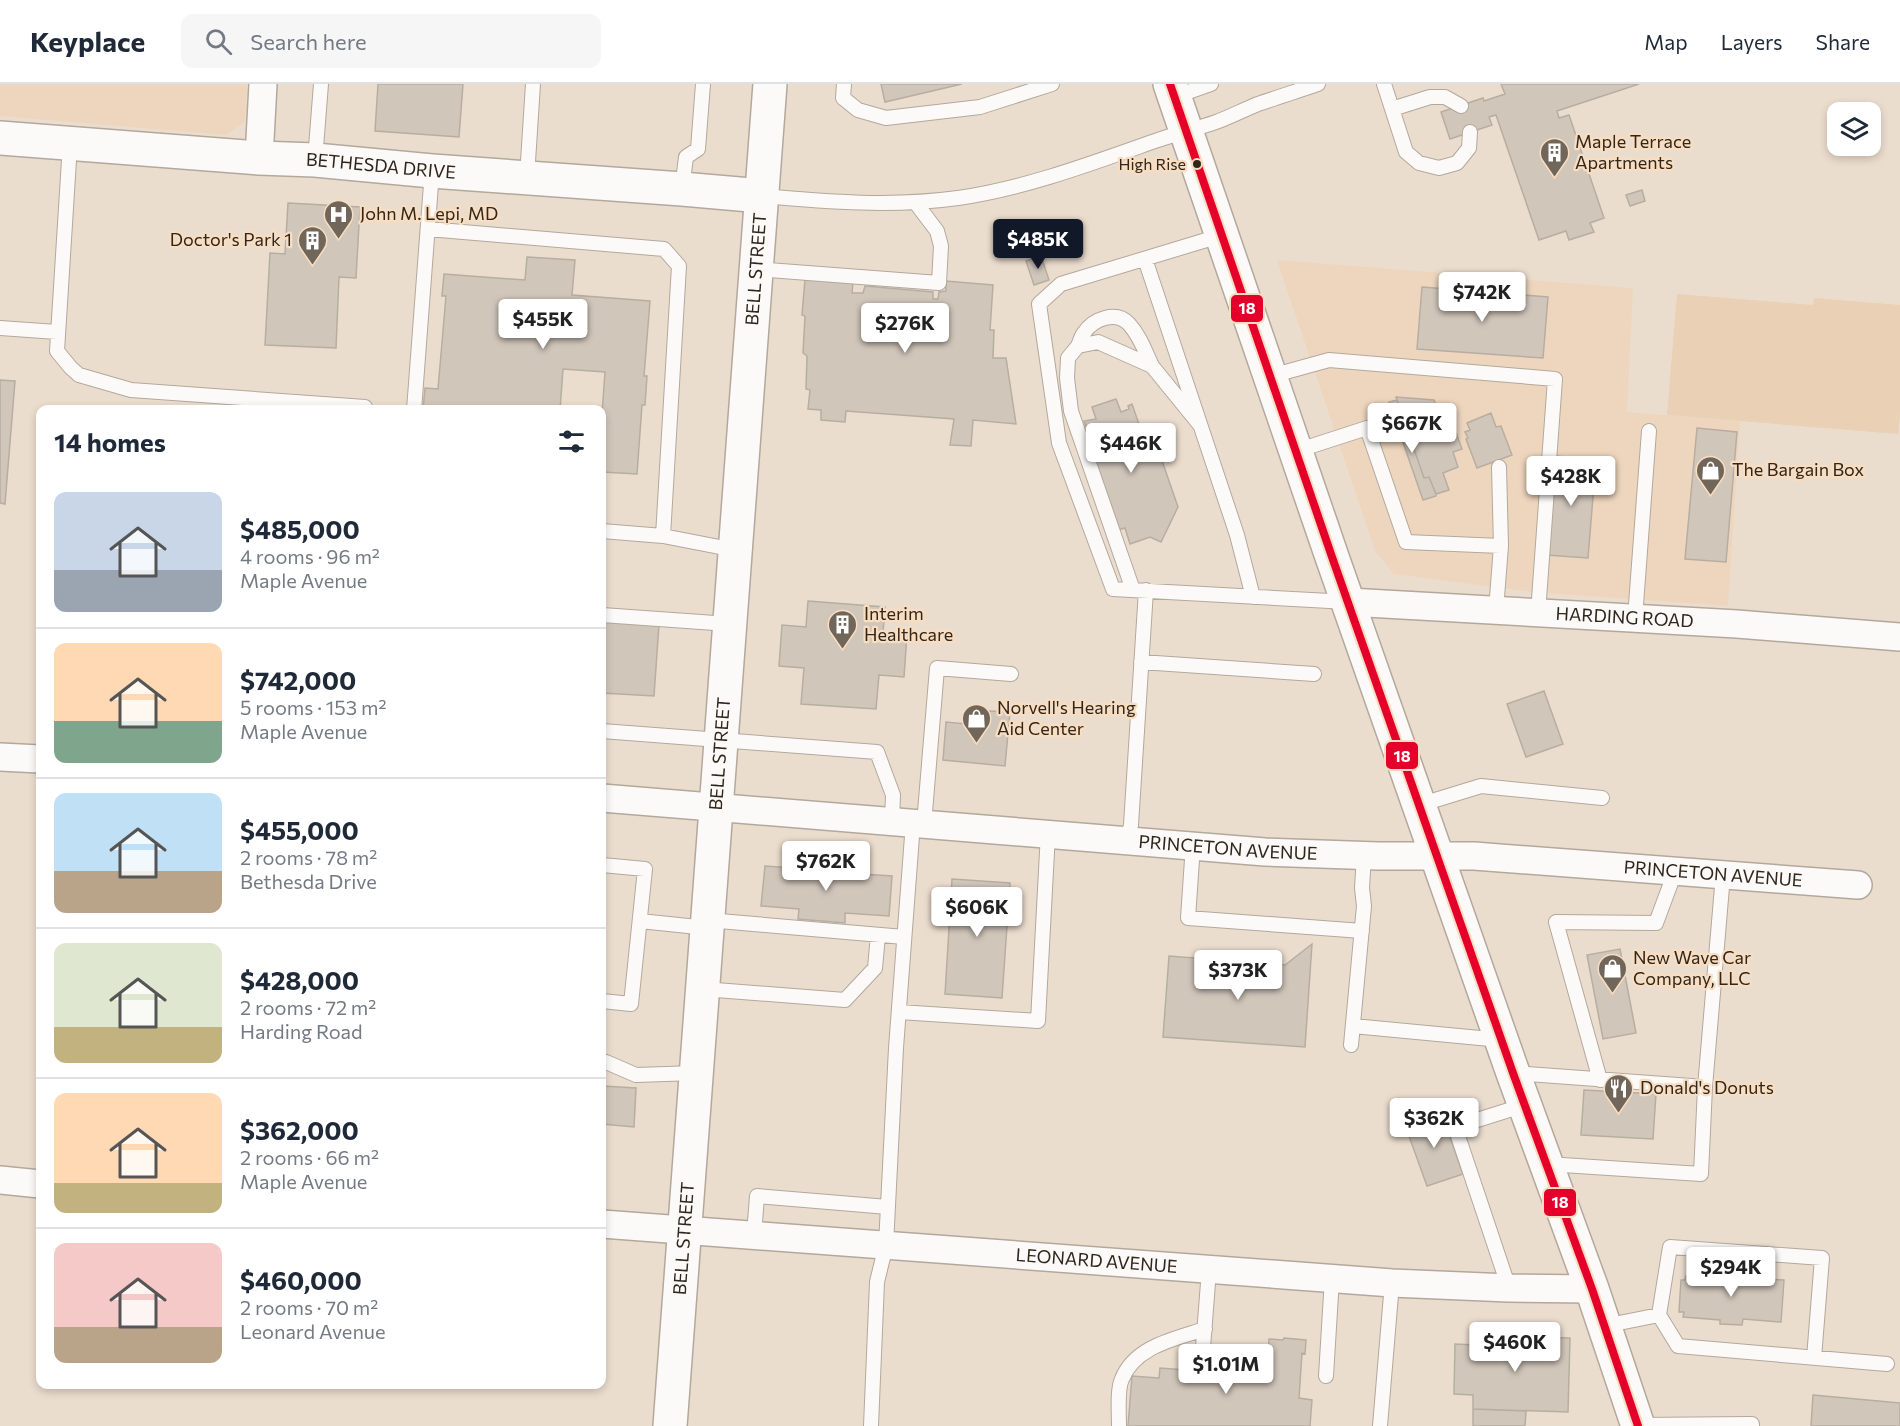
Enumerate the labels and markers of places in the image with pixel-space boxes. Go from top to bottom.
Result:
place label: Maple Terrace Apartments [1575,130,1691,173]
building icon: Maple Terrace Apartments [1538,136,1570,178]
place label: High Rise [1118,154,1186,173]
marker: High Rise [1191,158,1203,170]
hospital icon: John M. Lepi, MD [323,198,355,240]
place label: John M. Lepi, MD [360,202,498,224]
pin: $485K [996,219,1080,270]
building icon: Doctor's Park 1 [297,224,329,266]
place label: Doctor's Park 1 [170,228,292,250]
pin: $742K [1440,272,1524,323]
pin: $455K [501,299,585,350]
pin: $276K [863,303,947,354]
pin: $667K [1370,403,1454,454]
pin: $446K [1089,423,1173,474]
shop icon: The Bargain Box [1695,454,1727,496]
pin: $428K [1529,456,1613,507]
place label: The Bargain Box [1732,458,1864,480]
place label: Interim Healthcare [864,602,953,645]
building icon: Interim Healthcare [827,608,859,650]
place label: Norvell's Hearing Aid Center [997,696,1136,739]
shop icon: Norvell's Hearing Aid Center [960,702,992,744]
pin: $762K [784,841,868,892]
pin: $606K [935,887,1019,938]
place label: New Wave Car Company, LLC [1633,946,1751,989]
pin: $373K [1196,950,1280,1001]
shop icon: New Wave Car Company, LLC [1596,952,1628,994]
restaurant icon: Donald's Donuts [1603,1072,1635,1114]
place label: Donald's Donuts [1640,1076,1774,1098]
pin: $362K [1392,1098,1476,1149]
pin: $294K [1689,1247,1773,1298]
pin: $460K [1473,1322,1557,1373]
pin: $1.01M [1177,1344,1275,1395]

